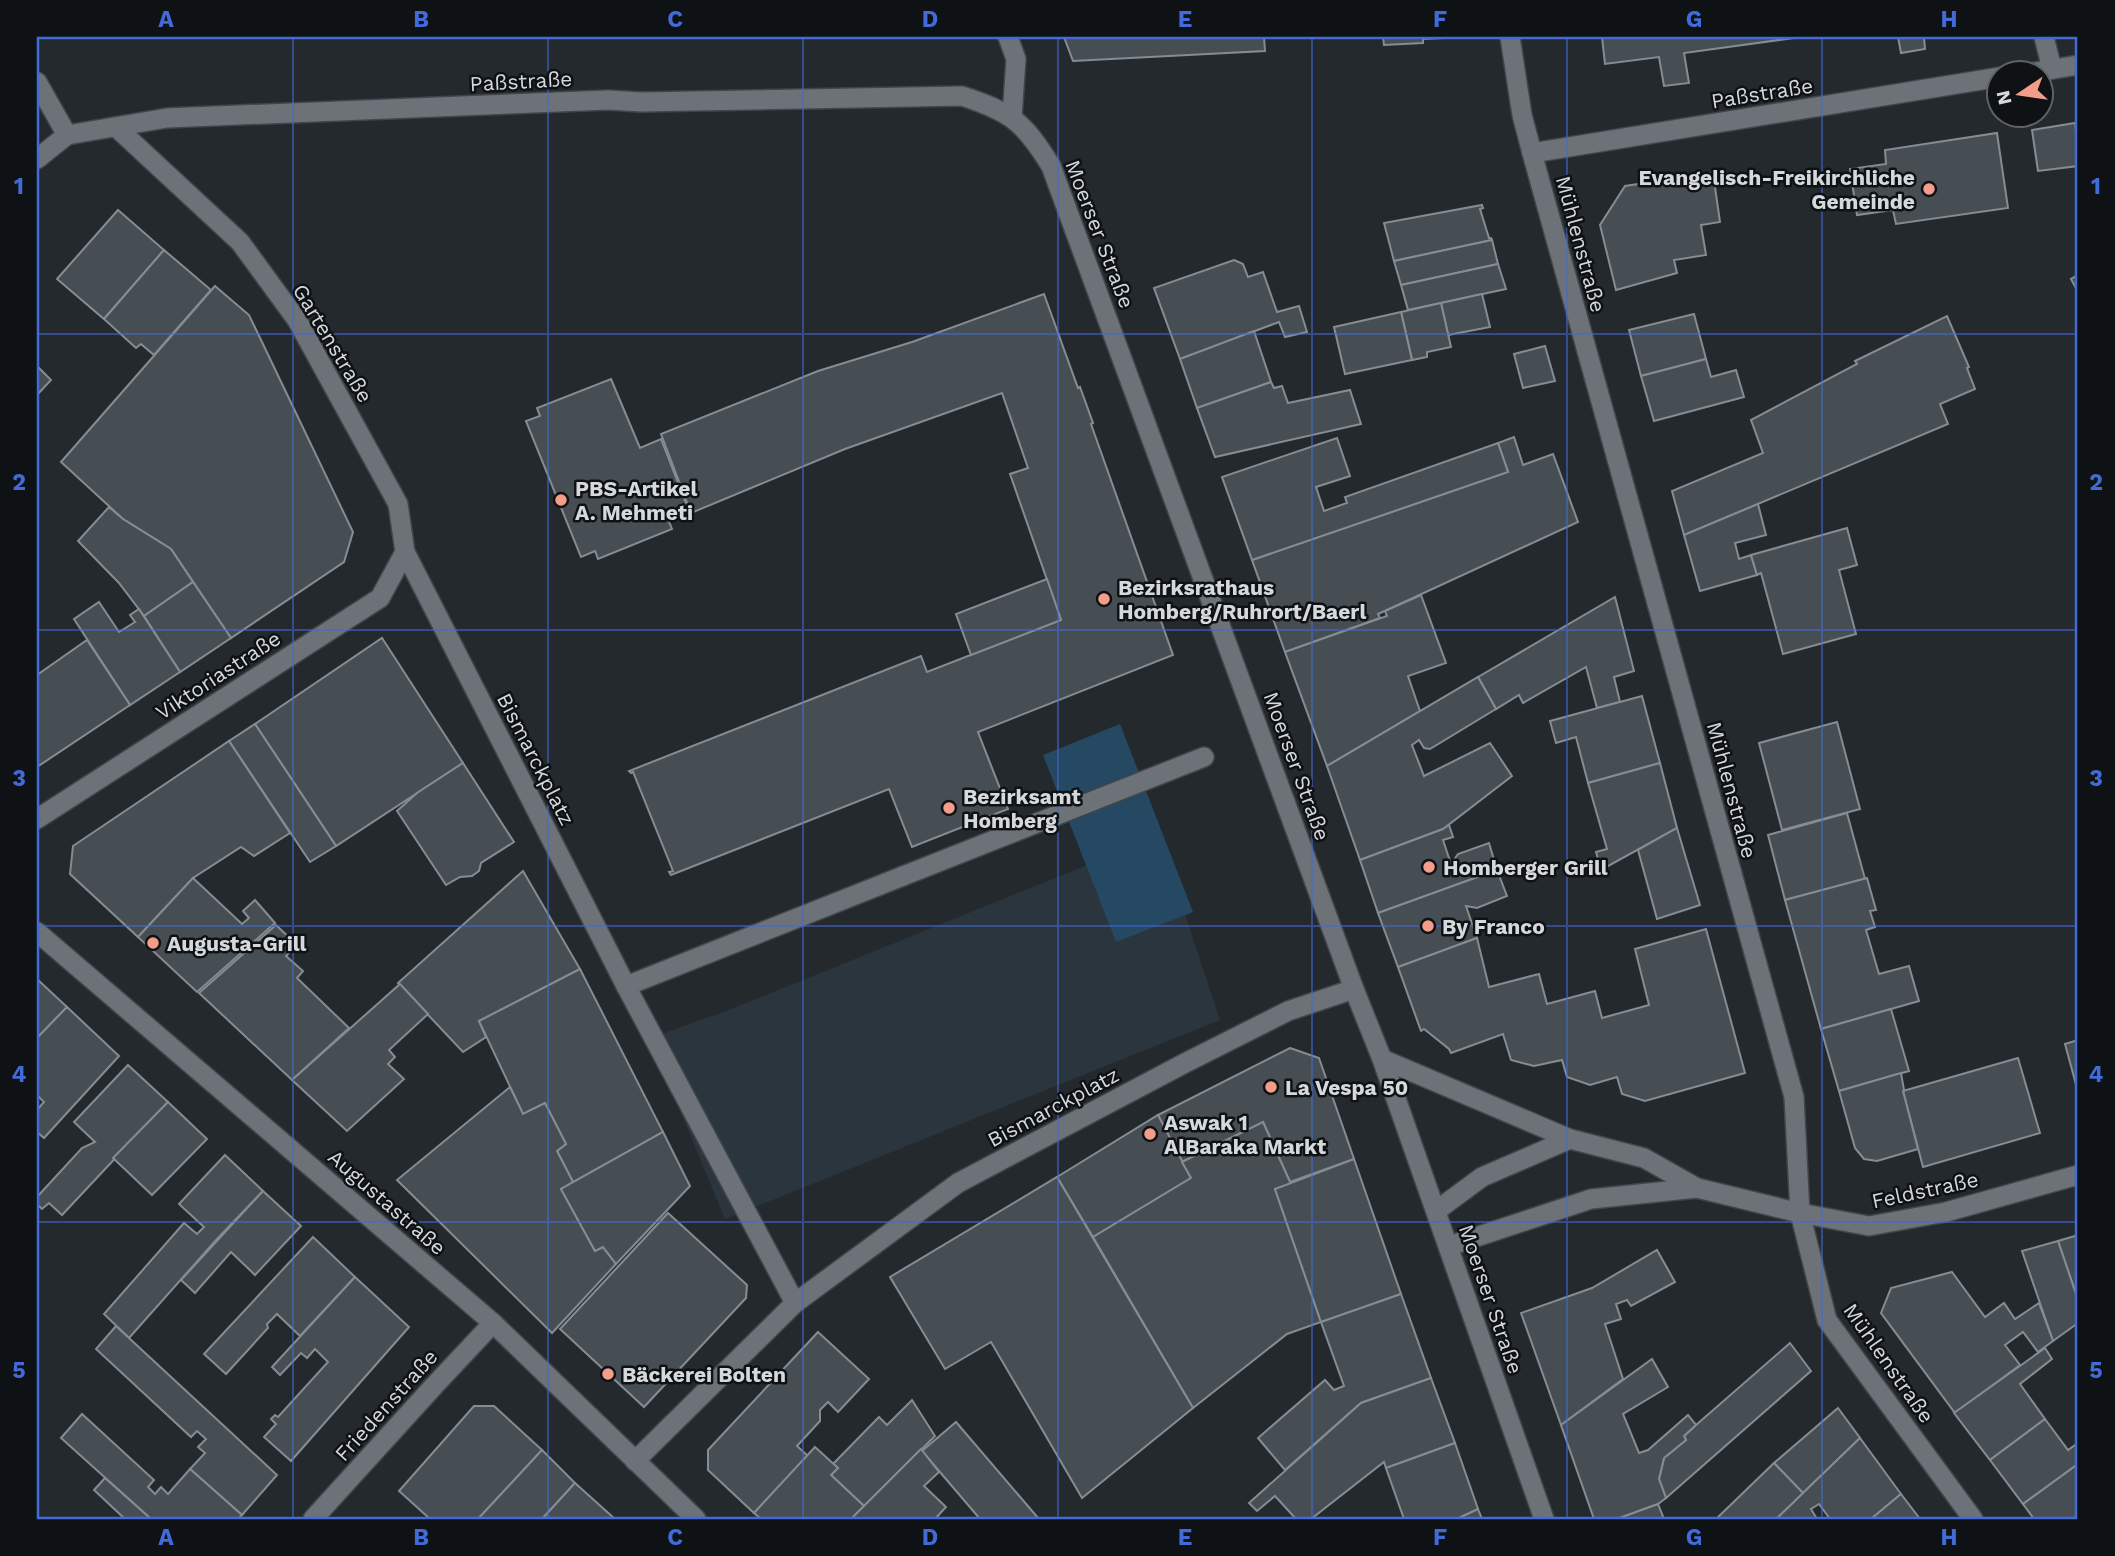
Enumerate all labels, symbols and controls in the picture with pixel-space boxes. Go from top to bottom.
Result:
text: A [158,6,174,33]
text: B [413,6,429,33]
text: C [667,6,683,33]
text: D [922,6,938,33]
text: E [1178,6,1192,33]
text: F [1433,6,1447,33]
text: G [1686,6,1702,33]
text: H [1940,6,1958,33]
north arrow [1986,60,2056,130]
street label: Paßstraße [469,66,573,96]
street label: Paßstraße [1709,73,1815,113]
text: N [1991,88,2017,107]
street label: Moerser Straße [1060,156,1140,312]
place label: Evangelisch-Freikirchliche Gemeinde [1639,165,1915,214]
text: 1 [14,173,24,200]
street label: Mühlenstraße [1551,173,1611,315]
text: 1 [2091,173,2101,200]
marker: Evangelisch-Freikirchliche Gemeinde [1921,181,1937,197]
street label: Gartenstraße [288,279,378,407]
text: 2 [12,469,26,496]
text: 2 [2089,469,2103,496]
place label: PBS-Artikel A. Mehmeti [575,476,698,525]
marker: PBS-Artikel A. Mehmeti [553,492,569,508]
place label: Bezirksrathaus Homberg/Ruhrort/Baerl [1118,575,1366,624]
marker: Bezirksrathaus Homberg/Ruhrort/Baerl [1096,591,1112,607]
street label: Viktoriastraße [151,625,285,725]
street label: Moerser Straße [1258,688,1336,844]
street label: Bismarckplatz [492,689,580,829]
street label: Mühlenstraße [1702,719,1762,861]
text: 3 [12,765,26,792]
text: 3 [2089,765,2103,792]
place label: Bezirksamt Homberg [963,784,1081,833]
marker: Bezirksamt Homberg [941,800,957,816]
place label: Homberger Grill [1443,855,1608,880]
marker: Homberger Grill [1421,859,1437,875]
place label: By Franco [1442,914,1545,939]
marker: By Franco [1420,918,1436,934]
place label: Augusta-Grill [167,931,307,956]
marker: Augusta-Grill [145,935,161,951]
text: 4 [12,1061,27,1088]
text: 4 [2089,1061,2104,1088]
street label: Bismarckplatz [983,1062,1123,1152]
place label: La Vespa 50 [1285,1075,1408,1100]
marker: La Vespa 50 [1263,1079,1279,1095]
place label: Aswak 1 AlBaraka Markt [1164,1110,1326,1159]
marker: Aswak 1 AlBaraka Markt [1142,1126,1158,1142]
street label: Augustastraße [323,1144,451,1260]
street label: Feldstraße [1869,1166,1981,1214]
street label: Moerser Straße [1454,1221,1528,1377]
street label: Mühlenstraße [1839,1298,1939,1428]
street label: Friedenstraße [329,1344,443,1466]
text: 5 [12,1357,26,1384]
text: 5 [2089,1357,2103,1384]
place label: Bäckerei Bolten [622,1362,786,1387]
marker: Bäckerei Bolten [600,1366,616,1382]
text: A [158,1524,174,1551]
text: B [413,1524,429,1551]
text: C [667,1524,683,1551]
text: D [922,1524,938,1551]
text: E [1178,1524,1192,1551]
text: F [1433,1524,1447,1551]
text: G [1686,1524,1702,1551]
text: H [1940,1524,1958,1551]

